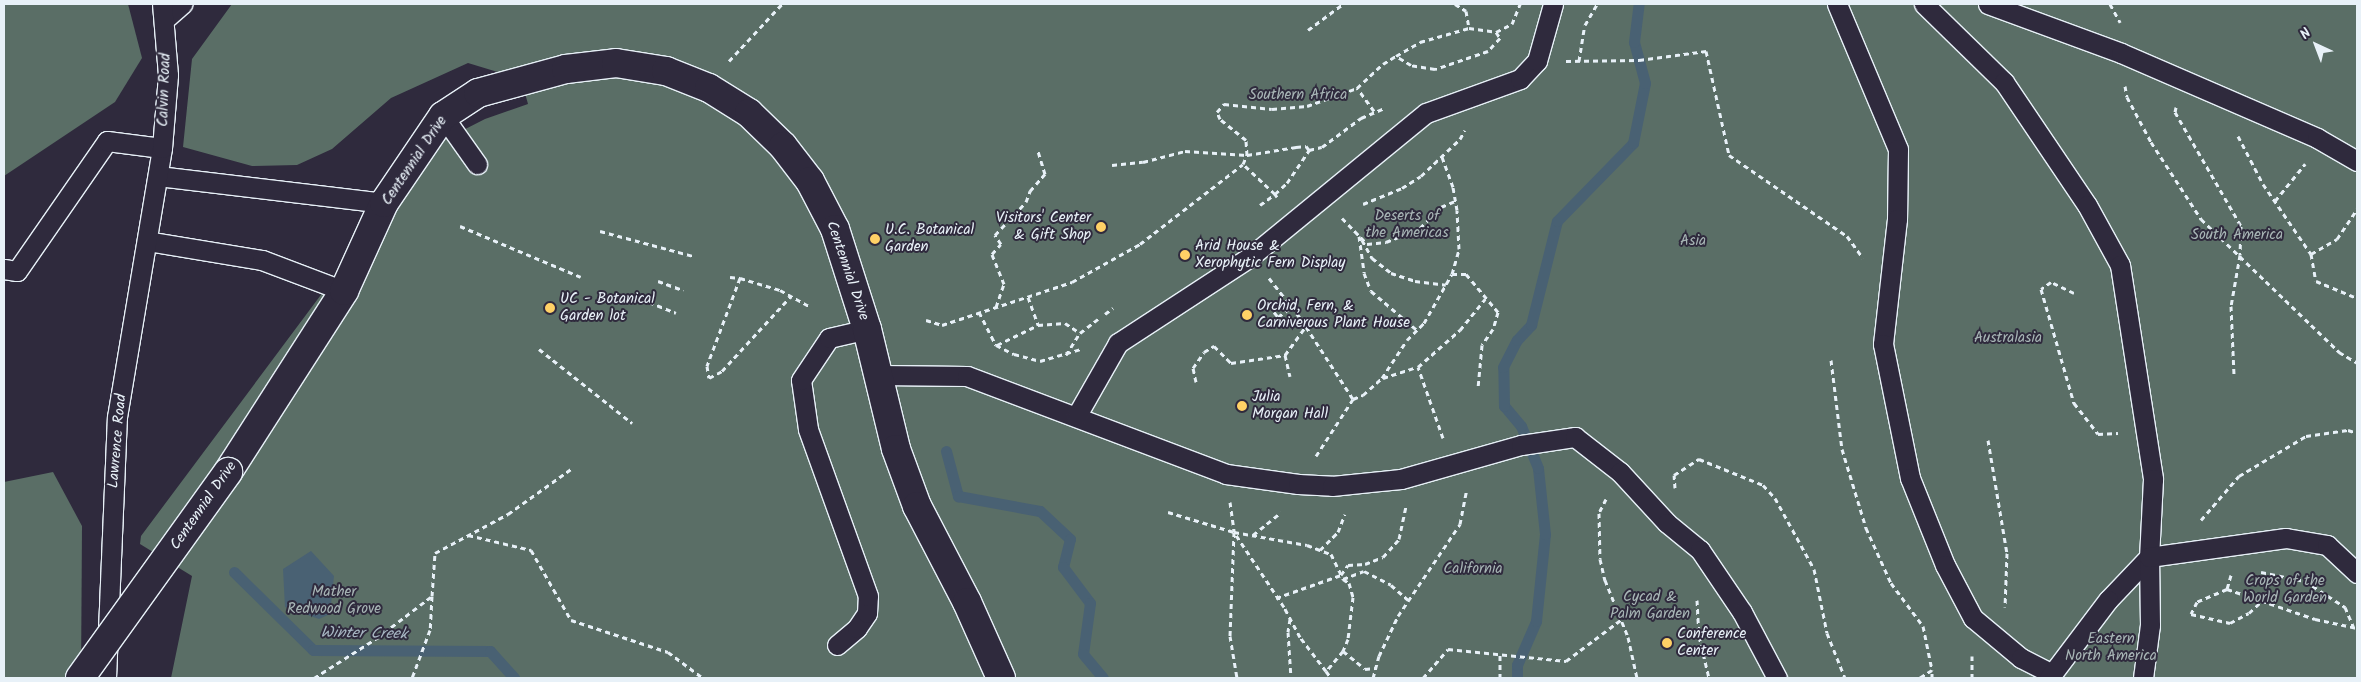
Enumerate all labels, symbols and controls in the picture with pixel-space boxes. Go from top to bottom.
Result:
north arrow [2291,20,2341,70]
text: N [2295,23,2317,45]
street label: Calvin Road [155,53,175,127]
park label: Southern Africa [1249,87,1347,105]
street label: Centennial Drive [378,113,452,209]
park label: Deserts of the Americas [1365,207,1449,242]
place label: Visitors' Center & Gift Shop [996,209,1091,244]
street label: Centennial Drive [822,219,872,323]
place label: U.C. Botanical Garden [885,221,974,256]
marker: Visitors' Center & Gift Shop [1095,221,1107,233]
park label: South America [2191,227,2283,245]
marker: U.C. Botanical Garden [869,233,881,245]
park label: Asia [1680,233,1706,251]
place label: Arid House & Xerophytic Fern Display [1195,237,1345,272]
marker: Arid House & Xerophytic Fern Display [1179,249,1191,261]
place label: UC - Botanical Garden lot [560,290,655,325]
place label: Orchid, Fern, & Carniverous Plant House [1257,297,1410,332]
marker: UC - Botanical Garden lot [544,302,556,314]
marker: Orchid, Fern, & Carniverous Plant House [1241,309,1253,321]
park label: Australasia [1974,330,2042,348]
place label: Julia Morgan Hall [1252,388,1328,423]
street label: Lawrence Road [105,393,131,489]
marker: Julia Morgan Hall [1236,400,1248,412]
street label: Centennial Drive [167,458,241,554]
park label: California [1443,561,1503,579]
park label: Crops of the World Garden [2243,572,2327,607]
park label: Mather Redwood Grove [287,583,381,618]
park label: Cycad & Palm Garden [1610,588,1690,623]
water label: Winter Creek [320,624,408,644]
place label: Conference Center [1677,625,1746,660]
park label: Eastern North America [2065,630,2157,665]
marker: Conference Center [1661,637,1673,649]

